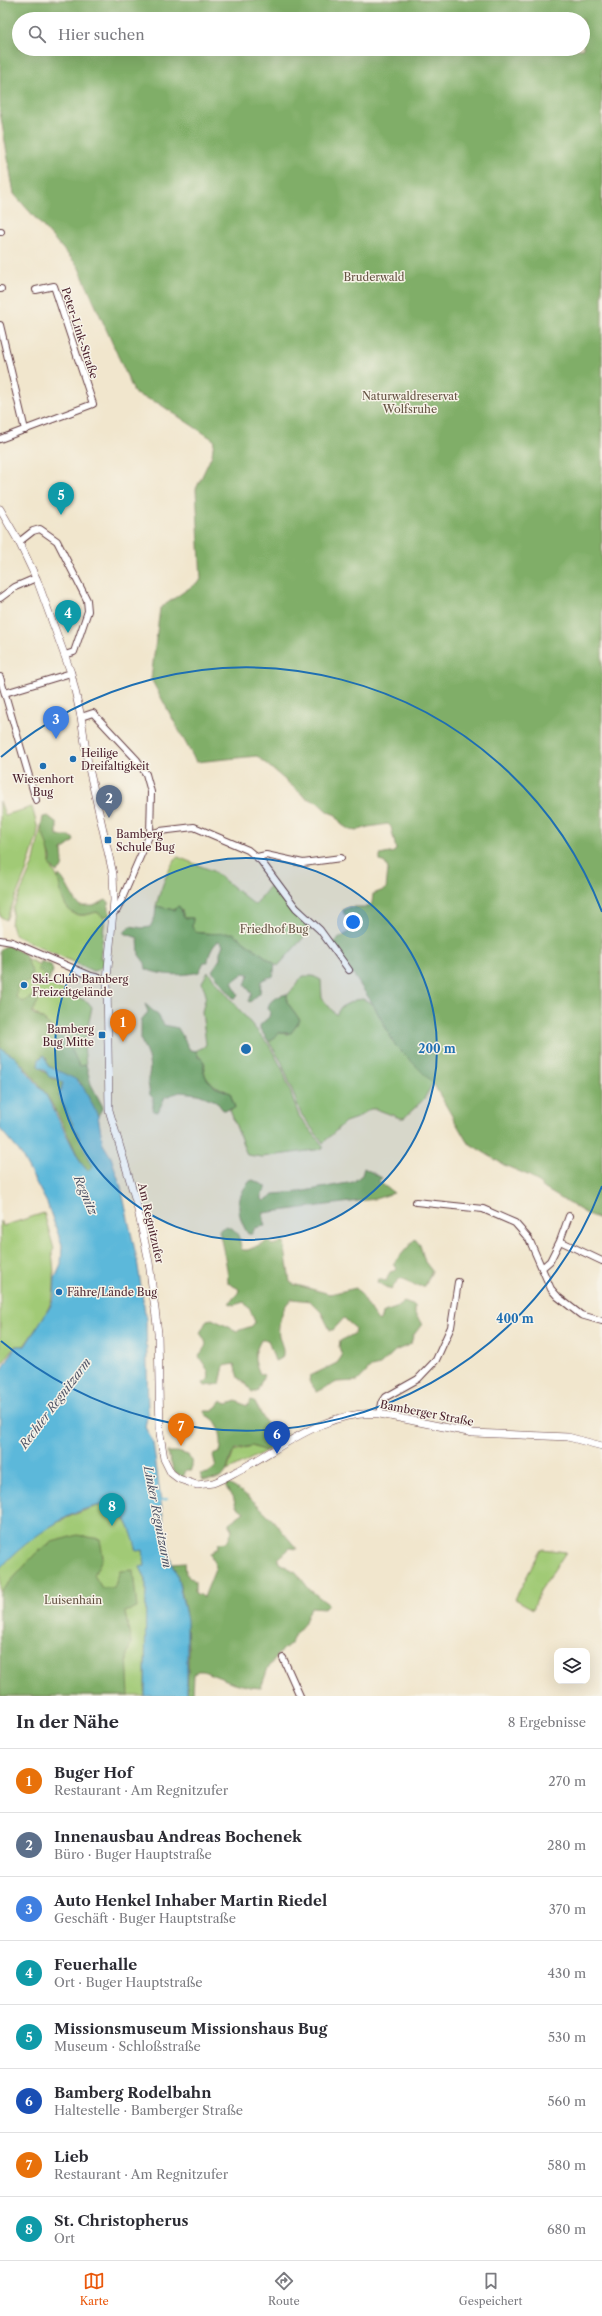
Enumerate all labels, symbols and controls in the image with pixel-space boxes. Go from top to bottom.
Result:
search box [12,12,590,56]
icon: search [26,23,48,45]
text: Hier suchen [58,25,145,44]
park label: Bruderwald [343,270,405,284]
street label: Peter-Link-Straße [59,285,101,381]
park label: Naturwaldreservat Wolfsruhe [362,389,458,416]
pin: 5 [48,482,74,515]
pin: 4 [55,600,81,633]
pin: 3 [43,706,69,739]
place label: Heilige Dreifaltigkeit [81,746,149,773]
marker: Heilige Dreifaltigkeit [68,754,78,764]
marker: Wiesenhort Bug [38,761,48,771]
place label: Wiesenhort Bug [11,772,74,799]
pin: 2 [96,785,122,818]
place label: Bamberg Schule Bug [116,827,175,854]
marker: Bamberg Schule Bug [103,835,113,845]
your location [343,912,363,932]
park label: Friedhof Bug [240,922,309,936]
place label: Ski-Club Bamberg Freizeitgelände [32,972,129,999]
marker: Ski-Club Bamberg Freizeitgelände [19,980,29,990]
pin: 1 [110,1009,136,1042]
place label: Bamberg Bug Mitte [42,1022,94,1049]
marker: Bamberg Bug Mitte [97,1030,107,1040]
text: 200 m [418,1041,456,1056]
centre of rings [239,1042,253,1056]
water label: Regnitz [71,1172,101,1218]
street label: Am Regnitzufer [135,1180,167,1265]
place label: Fähre/Lände Bug [67,1285,157,1299]
marker: Fähre/Lände Bug [54,1287,64,1297]
text: 400 m [496,1311,534,1326]
water label: Rechter Regnitzarm [15,1355,94,1452]
street label: Bamberger Straße [379,1397,475,1429]
pin: 7 [168,1413,194,1446]
pin: 6 [264,1421,290,1454]
water label: Linker Regnitzarm [141,1464,175,1569]
pin: 8 [99,1493,125,1526]
park label: Luisenhain [44,1593,102,1607]
map controls [554,1648,590,1684]
button: layers [554,1648,590,1684]
text: In der Nähe [16,1712,119,1732]
text: 8 Ergebnisse [508,1714,586,1730]
text: Buger Hof [54,1763,133,1782]
text: 1 [26,1773,32,1789]
text: 270 m [548,1773,586,1789]
text: Restaurant · Am Regnitzufer [54,1782,228,1798]
text: Innenausbau Andreas Bochenek [54,1827,302,1846]
text: 2 [25,1837,33,1853]
text: 280 m [547,1837,586,1853]
text: Büro · Buger Hauptstraße [54,1846,212,1862]
text: Auto Henkel Inhaber Martin Riedel [54,1891,327,1910]
text: 3 [25,1901,33,1917]
text: 370 m [549,1901,586,1917]
text: Geschäft · Buger Hauptstraße [54,1910,236,1926]
text: Feuerhalle [54,1955,137,1974]
text: 4 [25,1965,33,1981]
text: 430 m [548,1965,586,1981]
text: Ort · Buger Hauptstraße [54,1974,203,1990]
text: Missionsmuseum Missionshaus Bug [54,2019,327,2038]
text: 5 [25,2029,33,2045]
text: 530 m [548,2029,586,2045]
text: Museum · Schloßstraße [54,2038,201,2054]
text: Bamberg Rodelbahn [54,2083,211,2102]
text: 6 [25,2093,33,2109]
text: 560 m [548,2093,586,2109]
text: Haltestelle · Bamberger Straße [54,2102,243,2118]
text: Lieb [54,2147,88,2166]
text: 7 [26,2157,32,2173]
text: 580 m [547,2157,586,2173]
text: Restaurant · Am Regnitzufer [54,2166,228,2182]
text: St. Christopherus [54,2211,189,2230]
text: 8 [25,2221,33,2237]
text: 680 m [547,2221,586,2237]
text: Ort [54,2230,75,2246]
tab: Karte [80,2270,109,2308]
tab: Route [268,2270,300,2308]
tab: Gespeichert [459,2270,522,2308]

